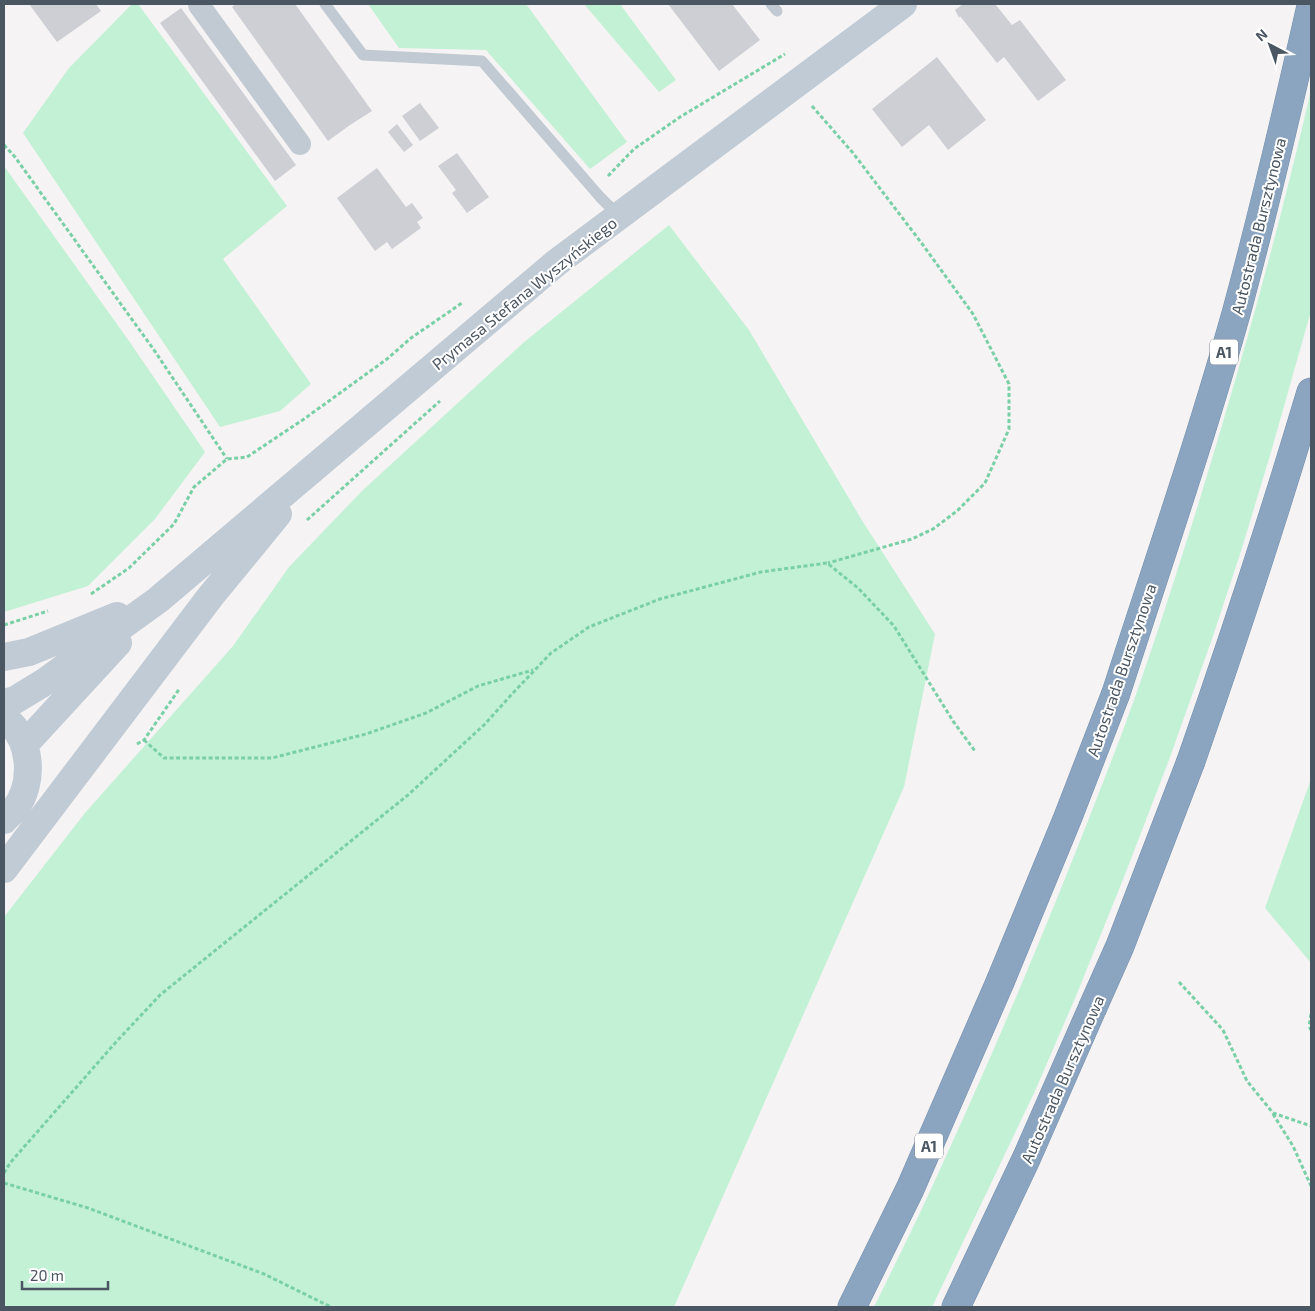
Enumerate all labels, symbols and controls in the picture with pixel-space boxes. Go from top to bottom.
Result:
north arrow [1245,20,1295,70]
text: N [1252,25,1271,45]
street label: Autostrada Bursztynowa [1227,136,1289,316]
street label: Prymasa Stefana Wyszyńskiego [428,213,620,373]
road number: A1 [1210,340,1238,364]
street label: Autostrada Bursztynowa [1082,581,1160,759]
street label: Autostrada Bursztynowa [1016,992,1108,1166]
road number: A1 [915,1134,943,1158]
scale bar [22,1258,109,1290]
text: 20 m [30,1266,64,1284]

